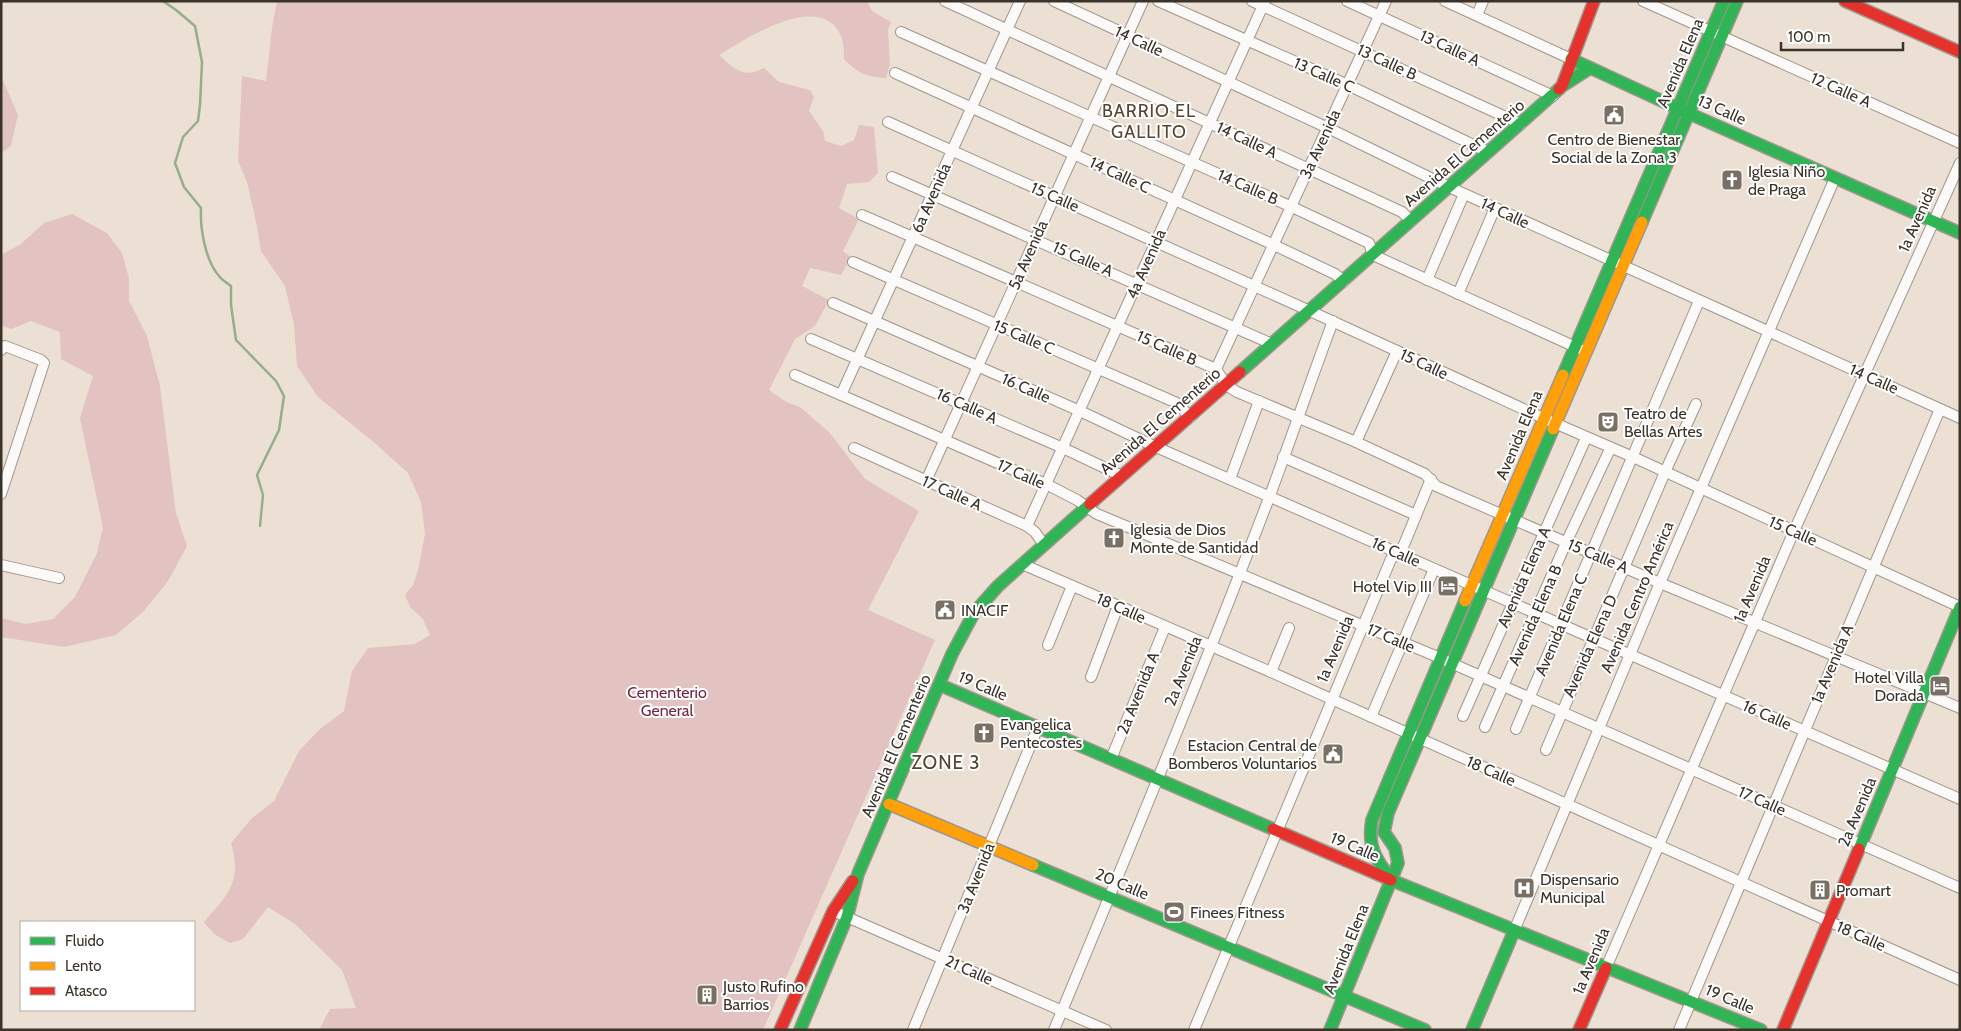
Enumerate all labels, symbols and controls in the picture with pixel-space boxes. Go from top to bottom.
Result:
street label: Avenida Elena [1653,15,1707,110]
scale bar [1781,20,1904,52]
street label: 14 Calle [1112,22,1166,60]
street label: 13 Calle A [1417,26,1483,70]
text: 100 m [1788,28,1830,46]
street label: 13 Calle B [1354,40,1420,84]
street label: 13 Calle C [1291,53,1357,97]
street label: 12 Calle A [1808,68,1874,112]
street label: 13 Calle [1695,91,1749,129]
street label: Avenida El Cementerio [1400,95,1528,211]
district label: BARRIO EL GALLITO [1102,100,1196,143]
public building icon: Centro de Bienestar Social de la Zona 3 [1602,103,1626,127]
street label: 3a Avenida [1296,106,1344,182]
street label: 14 Calle A [1214,118,1280,162]
place label: Centro de Bienestar Social de la Zona 3 [1548,130,1681,167]
street label: 14 Calle C [1087,153,1153,197]
street label: 6a Avenida [907,160,955,236]
place label: Iglesia Niño de Praga [1748,162,1825,199]
street label: 14 Calle B [1215,165,1282,209]
church icon: Iglesia Niño de Praga [1720,168,1744,192]
street label: 15 Calle [1028,178,1082,216]
street label: 1a Avenida [1894,183,1940,255]
street label: 14 Calle [1478,194,1532,232]
street label: 5a Avenida [1004,217,1052,293]
street label: 4a Avenida [1122,226,1170,302]
street label: 15 Calle A [1050,237,1116,281]
street label: 15 Calle C [991,316,1057,358]
street label: 15 Calle B [1134,326,1200,370]
street label: 15 Calle [1397,345,1451,383]
street label: 14 Calle [1847,360,1901,398]
street label: Avenida El Cementerio [1096,363,1224,479]
street label: 16 Calle [999,369,1053,407]
street label: 16 Calle A [934,384,1000,428]
street label: Avenida Elena [1492,387,1546,482]
place label: Teatro de Bellas Artes [1624,404,1703,441]
theatre icon: Teatro de Bellas Artes [1596,410,1620,434]
street label: 17 Calle [994,455,1048,493]
street label: 17 Calle A [919,471,985,515]
street label: 15 Calle [1766,512,1820,550]
street label: Avenida Centro América [1597,518,1678,675]
place label: Iglesia de Dios Monte de Santidad [1130,520,1258,557]
street label: Avenida Elena A [1493,523,1555,630]
church icon: Iglesia de Dios Monte de Santidad [1102,526,1126,550]
street label: 16 Calle [1369,533,1423,571]
street label: 15 Calle A [1565,535,1631,577]
street label: 1a Avenida [1729,552,1775,625]
street label: Avenida Elena B [1504,561,1566,668]
street label: Avenida Elena C [1531,571,1591,679]
hotel icon: Hotel Vip III [1436,574,1460,598]
place label: Hotel Vip III [1353,577,1432,596]
street label: 18 Calle [1094,589,1148,627]
street label: Avenida Elena D [1559,592,1621,700]
public building icon: INACIF [933,598,957,622]
place label: INACIF [961,601,1009,620]
street label: 1a Avenida [1312,612,1358,685]
street label: 17 Calle [1364,619,1418,657]
street label: 1a Avenida A [1807,621,1857,706]
street label: 2a Avenida [1160,633,1206,709]
street label: 2a Avenida A [1113,649,1163,737]
street label: 19 Calle [956,667,1010,705]
place label: Hotel Villa Dorada [1854,668,1924,705]
street label: Avenida El Cementerio [857,671,935,820]
hotel icon: Hotel Villa Dorada [1928,674,1952,698]
park label: Cementerio General [627,683,707,720]
street label: 16 Calle [1740,696,1794,734]
place label: Evangelica Pentecostes [1000,715,1083,752]
church icon: Evangelica Pentecostes [972,721,996,745]
place label: Estacion Central de Bomberos Voluntarios [1168,736,1317,773]
public building icon: Estacion Central de Bomberos Voluntarios [1321,742,1345,766]
district label: ZONE 3 [911,751,981,774]
street label: 18 Calle [1464,752,1518,790]
street label: 2a Avenida [1834,774,1880,850]
street label: 17 Calle [1735,782,1789,820]
street label: 19 Calle [1328,828,1382,866]
street label: 3a Avenida [953,840,999,916]
street label: 20 Calle [1092,864,1152,904]
place label: Dispensario Municipal [1540,870,1619,907]
hospital icon: Dispensario Municipal [1512,876,1536,900]
building icon: Promart [1808,878,1832,902]
place label: Promart [1836,881,1891,900]
sports icon: Finees Fitness [1162,900,1186,924]
street label: Avenida Elena [1319,901,1373,997]
place label: Finees Fitness [1190,903,1285,922]
street label: 18 Calle [1834,917,1888,955]
legend [20,921,195,1011]
street label: 1a Avenida [1568,924,1614,997]
text: Fluido [65,932,104,950]
street label: 21 Calle [942,951,996,989]
text: Lento [65,957,102,975]
place label: Justo Rufino Barrios [722,977,804,1014]
street label: 19 Calle [1703,980,1757,1018]
text: Atasco [65,982,107,1000]
building icon: Justo Rufino Barrios [695,983,719,1007]

